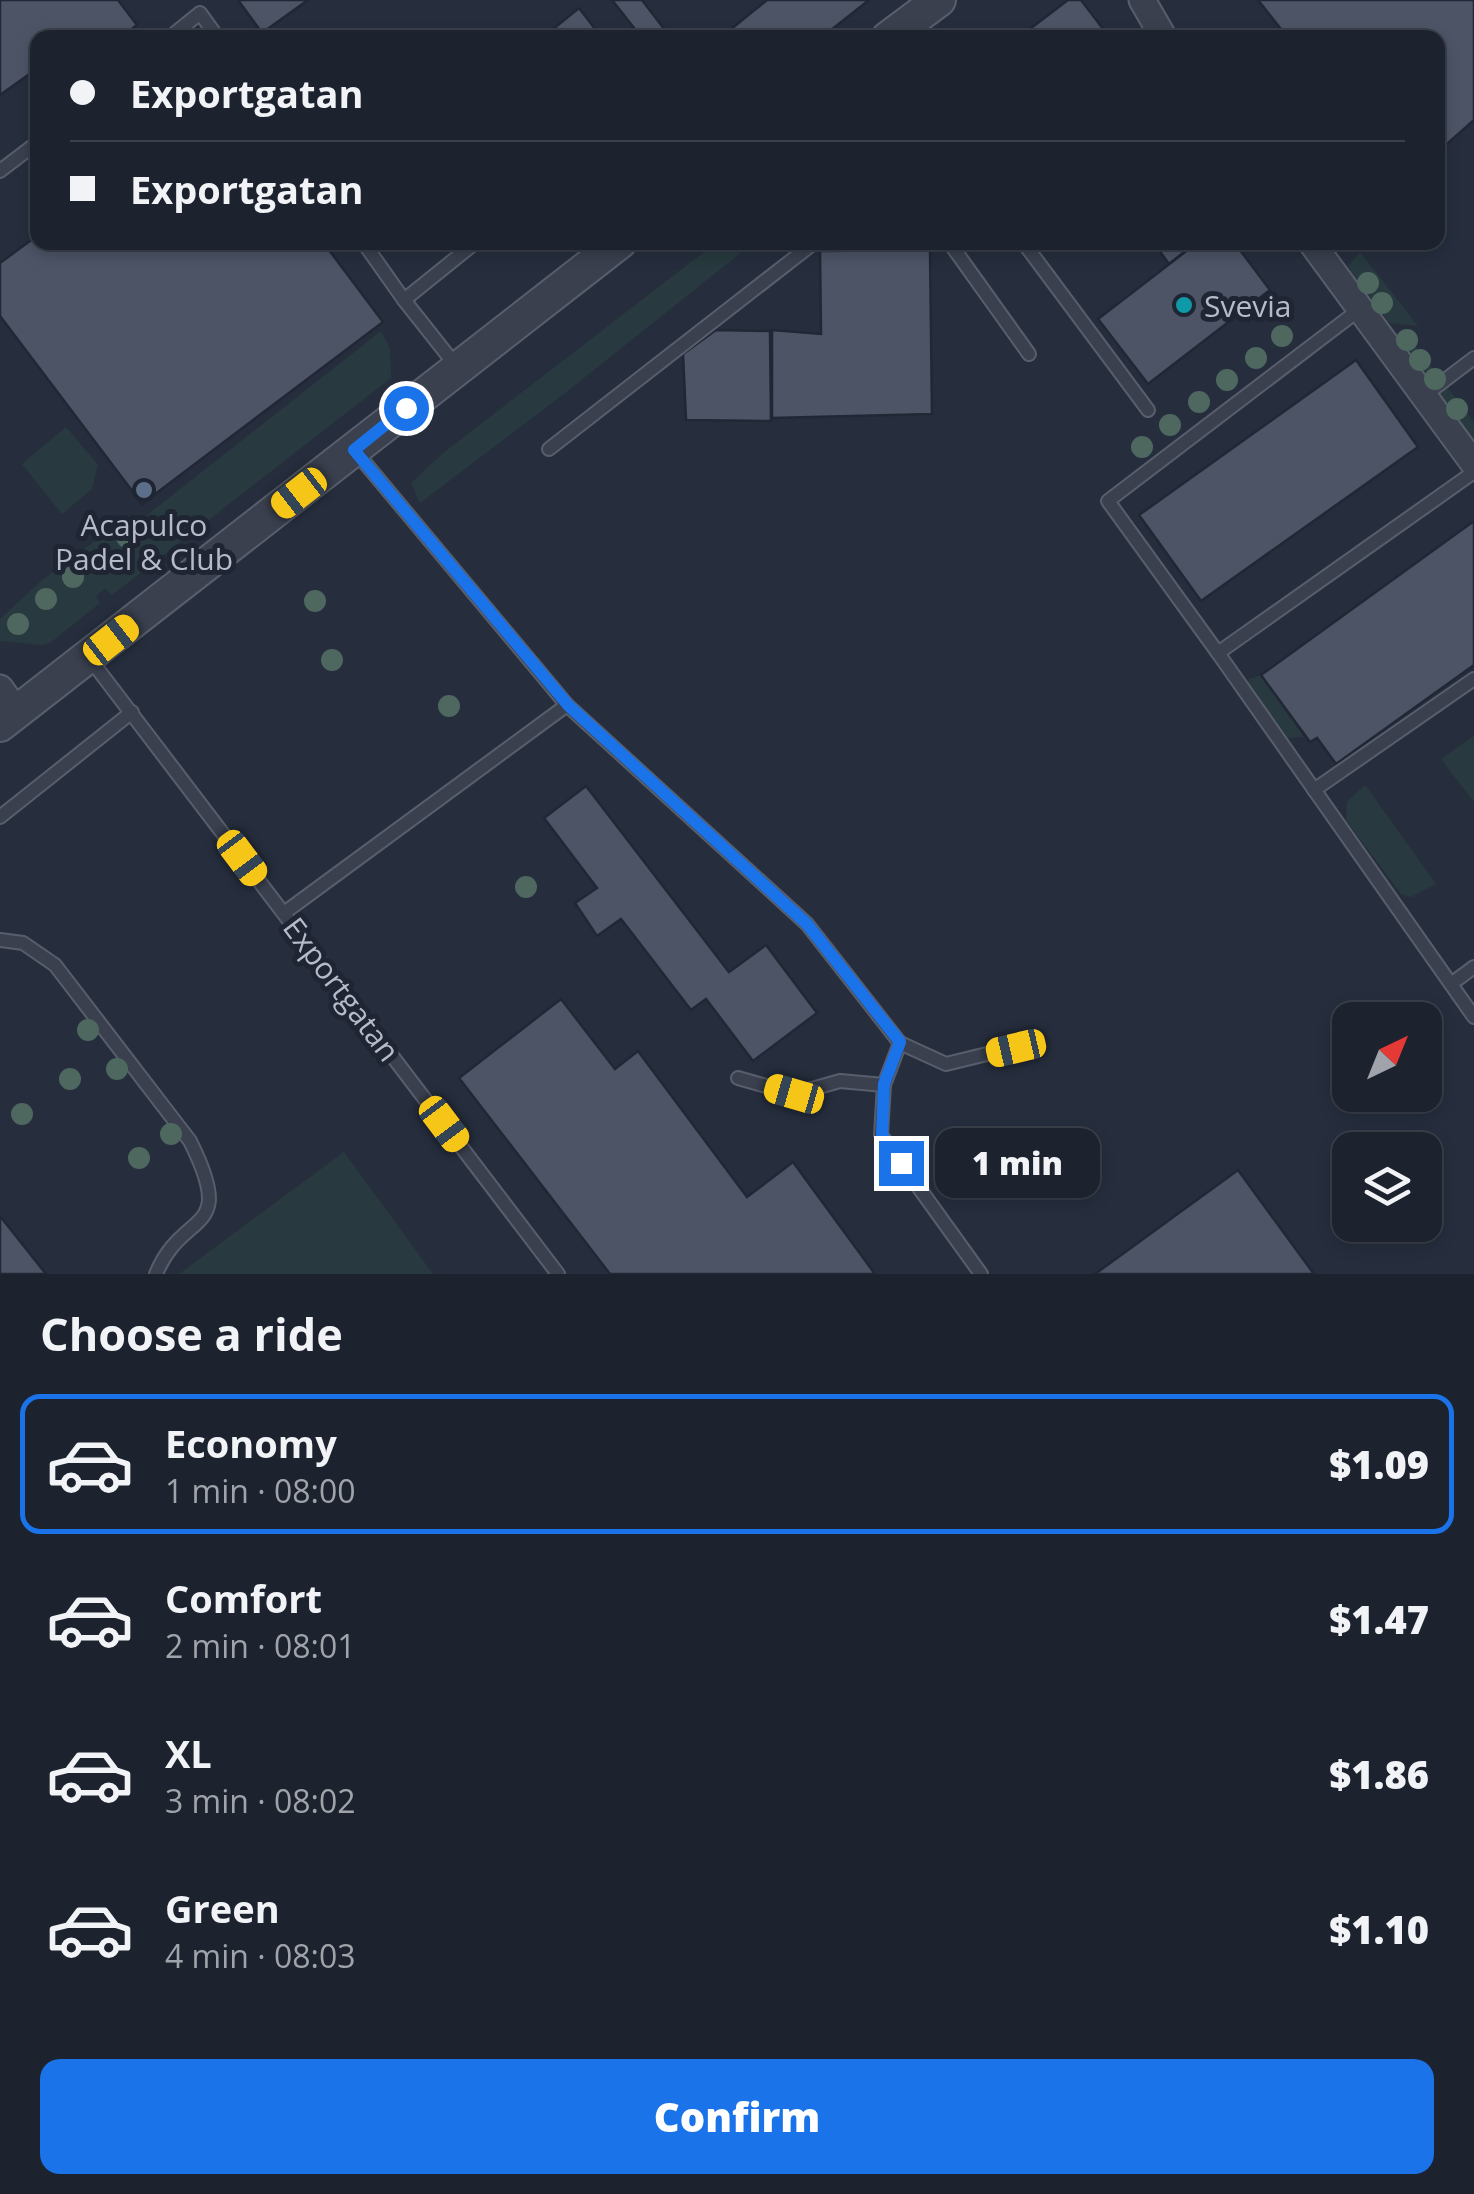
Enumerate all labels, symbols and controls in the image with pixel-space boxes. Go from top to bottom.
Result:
text: Exportgatan [130,67,363,119]
text: Exportgatan [130,163,363,215]
place label: Svevia [1204,285,1292,326]
marker: Svevia [1173,294,1195,316]
route start [384,386,429,431]
car [266,463,332,523]
marker: Acapulco Padel & Club [133,479,155,501]
place label: Acapulco Padel & Club [55,504,233,579]
car [78,610,144,670]
car [212,825,272,891]
street label: Exportgatan [274,909,410,1069]
north arrow [1332,1002,1442,1112]
map controls [1332,1002,1442,1242]
car [983,1027,1049,1069]
car [761,1071,827,1117]
car [414,1091,474,1157]
callout: 1 min [936,1128,1101,1198]
button: layers [1332,1132,1442,1242]
route end [879,1141,924,1186]
text: 1 min [972,1141,1063,1184]
text: Choose a ride [40,1303,343,1364]
text: Economy [165,1417,337,1469]
icon: car [45,1419,135,1509]
text: $1.09 [1329,1438,1429,1490]
text: 1 min · 08:00 [165,1469,356,1512]
text: Comfort [165,1572,322,1624]
icon: car [45,1574,135,1664]
text: $1.47 [1329,1593,1429,1645]
text: 2 min · 08:01 [165,1624,356,1667]
text: XL [165,1727,212,1779]
icon: car [45,1729,135,1819]
text: $1.86 [1329,1748,1429,1800]
text: 3 min · 08:02 [165,1779,356,1822]
text: Green [165,1882,280,1934]
icon: car [45,1884,135,1974]
text: $1.10 [1329,1903,1429,1955]
text: 4 min · 08:03 [165,1934,356,1977]
button: Confirm [40,2059,1434,2174]

